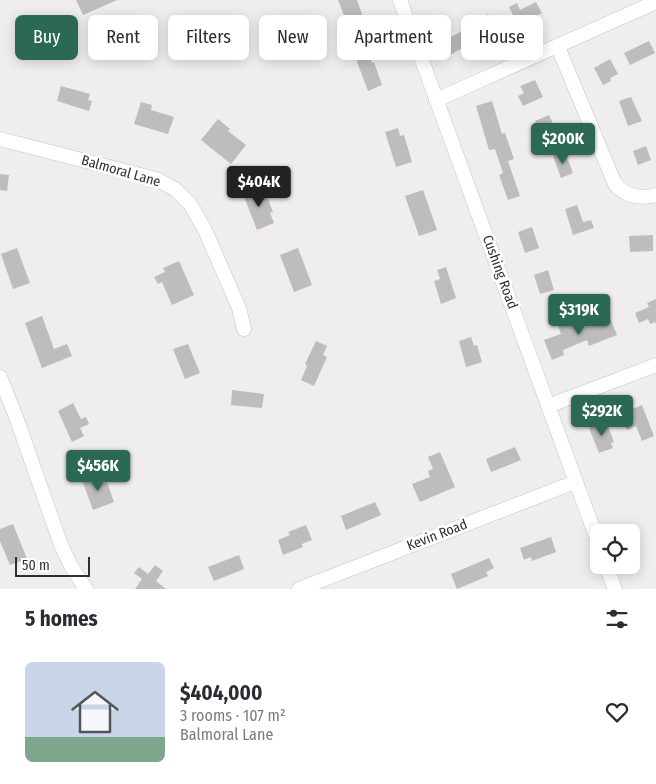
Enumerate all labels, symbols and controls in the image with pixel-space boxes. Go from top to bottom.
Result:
chip: Buy [15,15,78,60]
chip: Rent [88,15,158,60]
chip: Filters [168,15,249,60]
chip: New [259,15,327,60]
chip: Apartment [337,15,451,60]
chip: House [461,15,543,60]
pin: $200K [528,122,598,165]
text: $200K [542,129,584,148]
street label: Balmoral Lane [79,152,163,190]
pin: $404K [224,166,294,208]
text: $404K [238,172,280,191]
street label: Cushing Road [479,233,521,311]
pin: $319K [544,294,614,336]
text: $319K [559,300,599,319]
pin: $292K [567,394,637,437]
text: $292K [582,401,622,420]
pin: $456K [63,450,133,492]
text: $456K [77,456,119,475]
street label: Kevin Road [404,516,470,554]
map controls [590,524,640,574]
button: locate [590,524,640,574]
scale bar [15,554,90,577]
text: 50 m [22,557,50,574]
icon: filters [603,605,631,633]
text: 5 homes [25,606,98,632]
text: $404,000 [180,680,262,706]
icon: home [65,682,125,742]
icon: heart [603,698,631,726]
text: 3 rooms · 107 m² [180,706,286,725]
text: Balmoral Lane [180,725,273,744]

